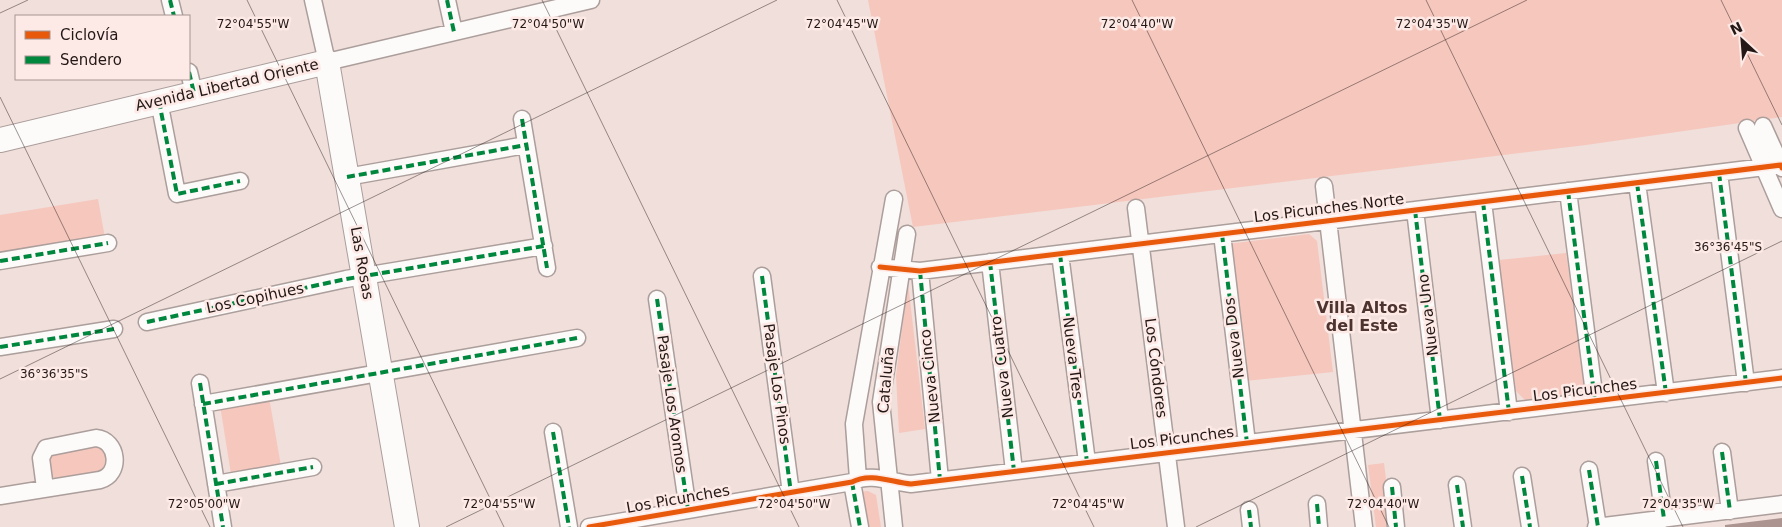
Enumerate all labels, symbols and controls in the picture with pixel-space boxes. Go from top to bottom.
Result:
legend [15,15,190,80]
north arrow [1717,15,1767,65]
text: 72°04'55"W [217,17,289,31]
text: 72°04'50"W [512,17,584,31]
text: 72°04'45"W [806,17,878,31]
text: 72°04'40"W [1101,17,1173,31]
text: 72°04'35"W [1396,17,1468,31]
text: N [1728,19,1745,38]
text: Ciclovía [60,26,118,44]
text: Sendero [60,51,122,69]
street label: Avenida Libertad Oriente [134,55,320,115]
street label: Los Picunches Norte [1253,190,1405,226]
street label: Las Rosas [347,225,377,301]
text: 36°36'45"S [1694,240,1762,254]
street label: Nueva Uno [1414,273,1442,357]
street label: Los Copihues [205,279,306,317]
street label: Nueva Dos [1220,296,1248,379]
district label: Villa Altos del Este [1317,298,1407,335]
street label: Nueva Cuatro [987,315,1017,419]
street label: Nueva Tres [1059,316,1087,400]
street label: Los Cóndores [1141,317,1171,419]
street label: Pasaje Los Pinos [760,322,794,446]
street label: Nueva Cinco [916,328,944,424]
street label: Pasaje Los Aromos [653,334,691,474]
street label: Cataluña [874,346,898,414]
text: 36°36'35"S [20,367,88,381]
street label: Los Picunches [1532,375,1638,405]
street label: Los Picunches [1129,423,1235,453]
street label: Los Picunches [625,481,731,517]
text: 72°05'00"W [168,497,240,511]
text: 72°04'55"W [463,497,535,511]
text: 72°04'50"W [758,497,830,511]
text: 72°04'45"W [1052,497,1124,511]
text: 72°04'40"W [1347,497,1419,511]
text: 72°04'35"W [1642,497,1714,511]

